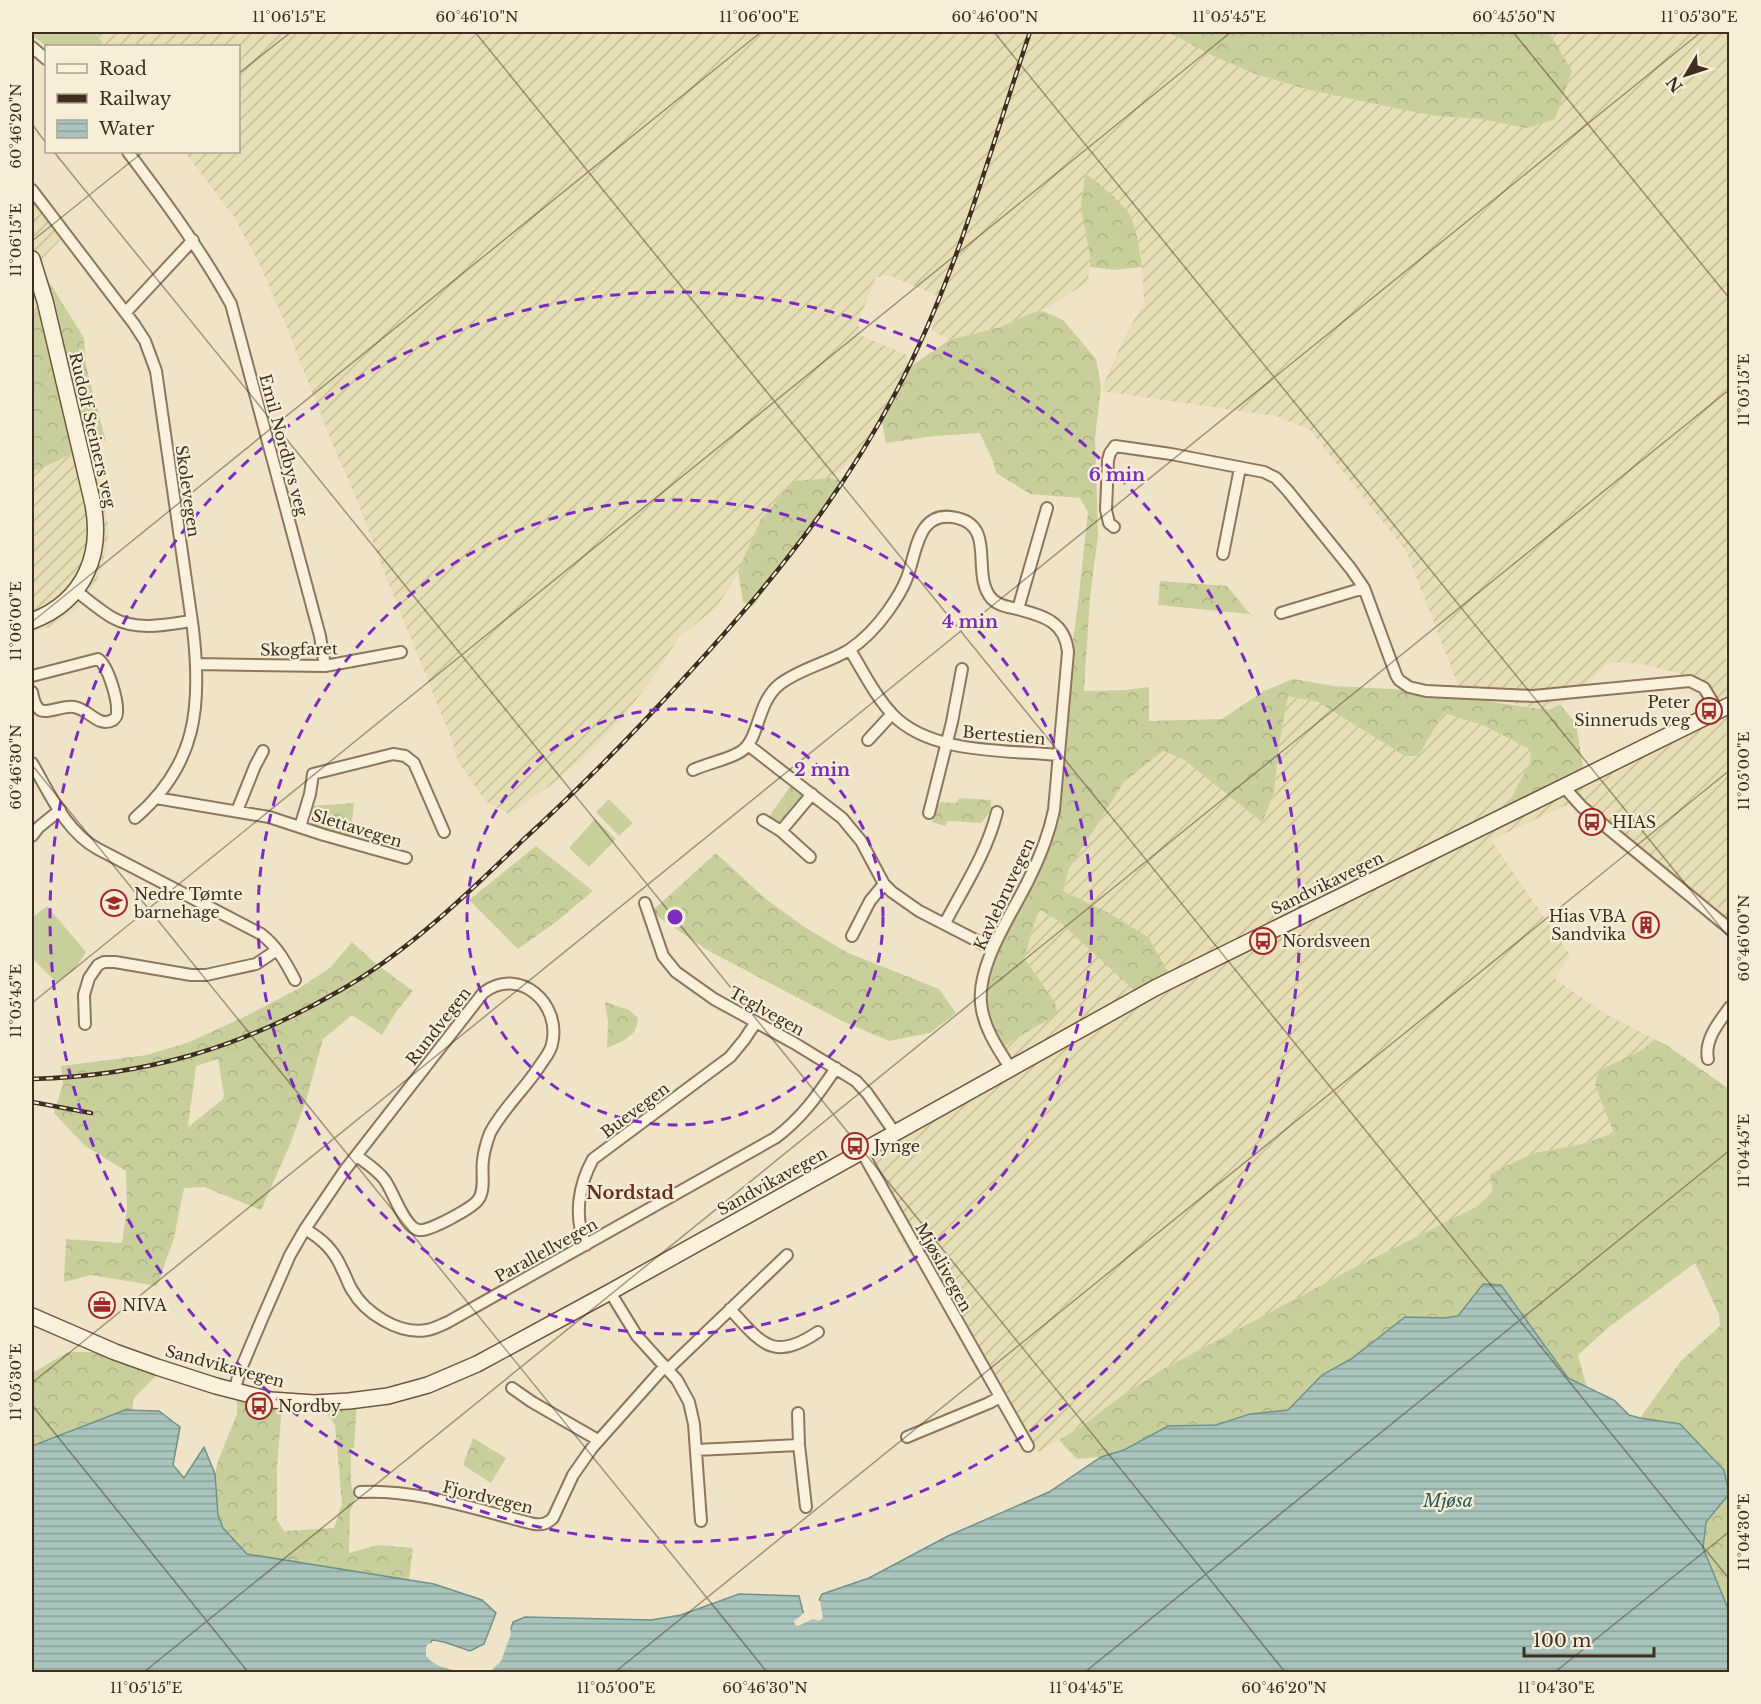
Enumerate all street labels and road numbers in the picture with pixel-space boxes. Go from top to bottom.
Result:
street label: Rudolf Steiners veg [65,350,121,510]
street label: Emil Nordbys veg [255,372,313,519]
street label: Skolevegen [172,444,204,538]
street label: Skogfaret [260,638,338,660]
street label: Bertestien [962,721,1046,749]
street label: Slettavegen [309,805,405,851]
street label: Kavlebruvegen [969,834,1039,954]
street label: Sandvikavegen [1267,847,1387,919]
street label: Teglvegen [726,982,808,1040]
street label: Rundvegen [401,983,475,1069]
street label: Buevegen [597,1078,673,1142]
street label: Sandvikavegen [713,1142,831,1220]
street label: Parallellvegen [491,1214,601,1286]
street label: Mjøslivegen [911,1219,977,1315]
street label: Sandvikavegen [163,1340,287,1392]
street label: Fjordvegen [441,1476,535,1518]

